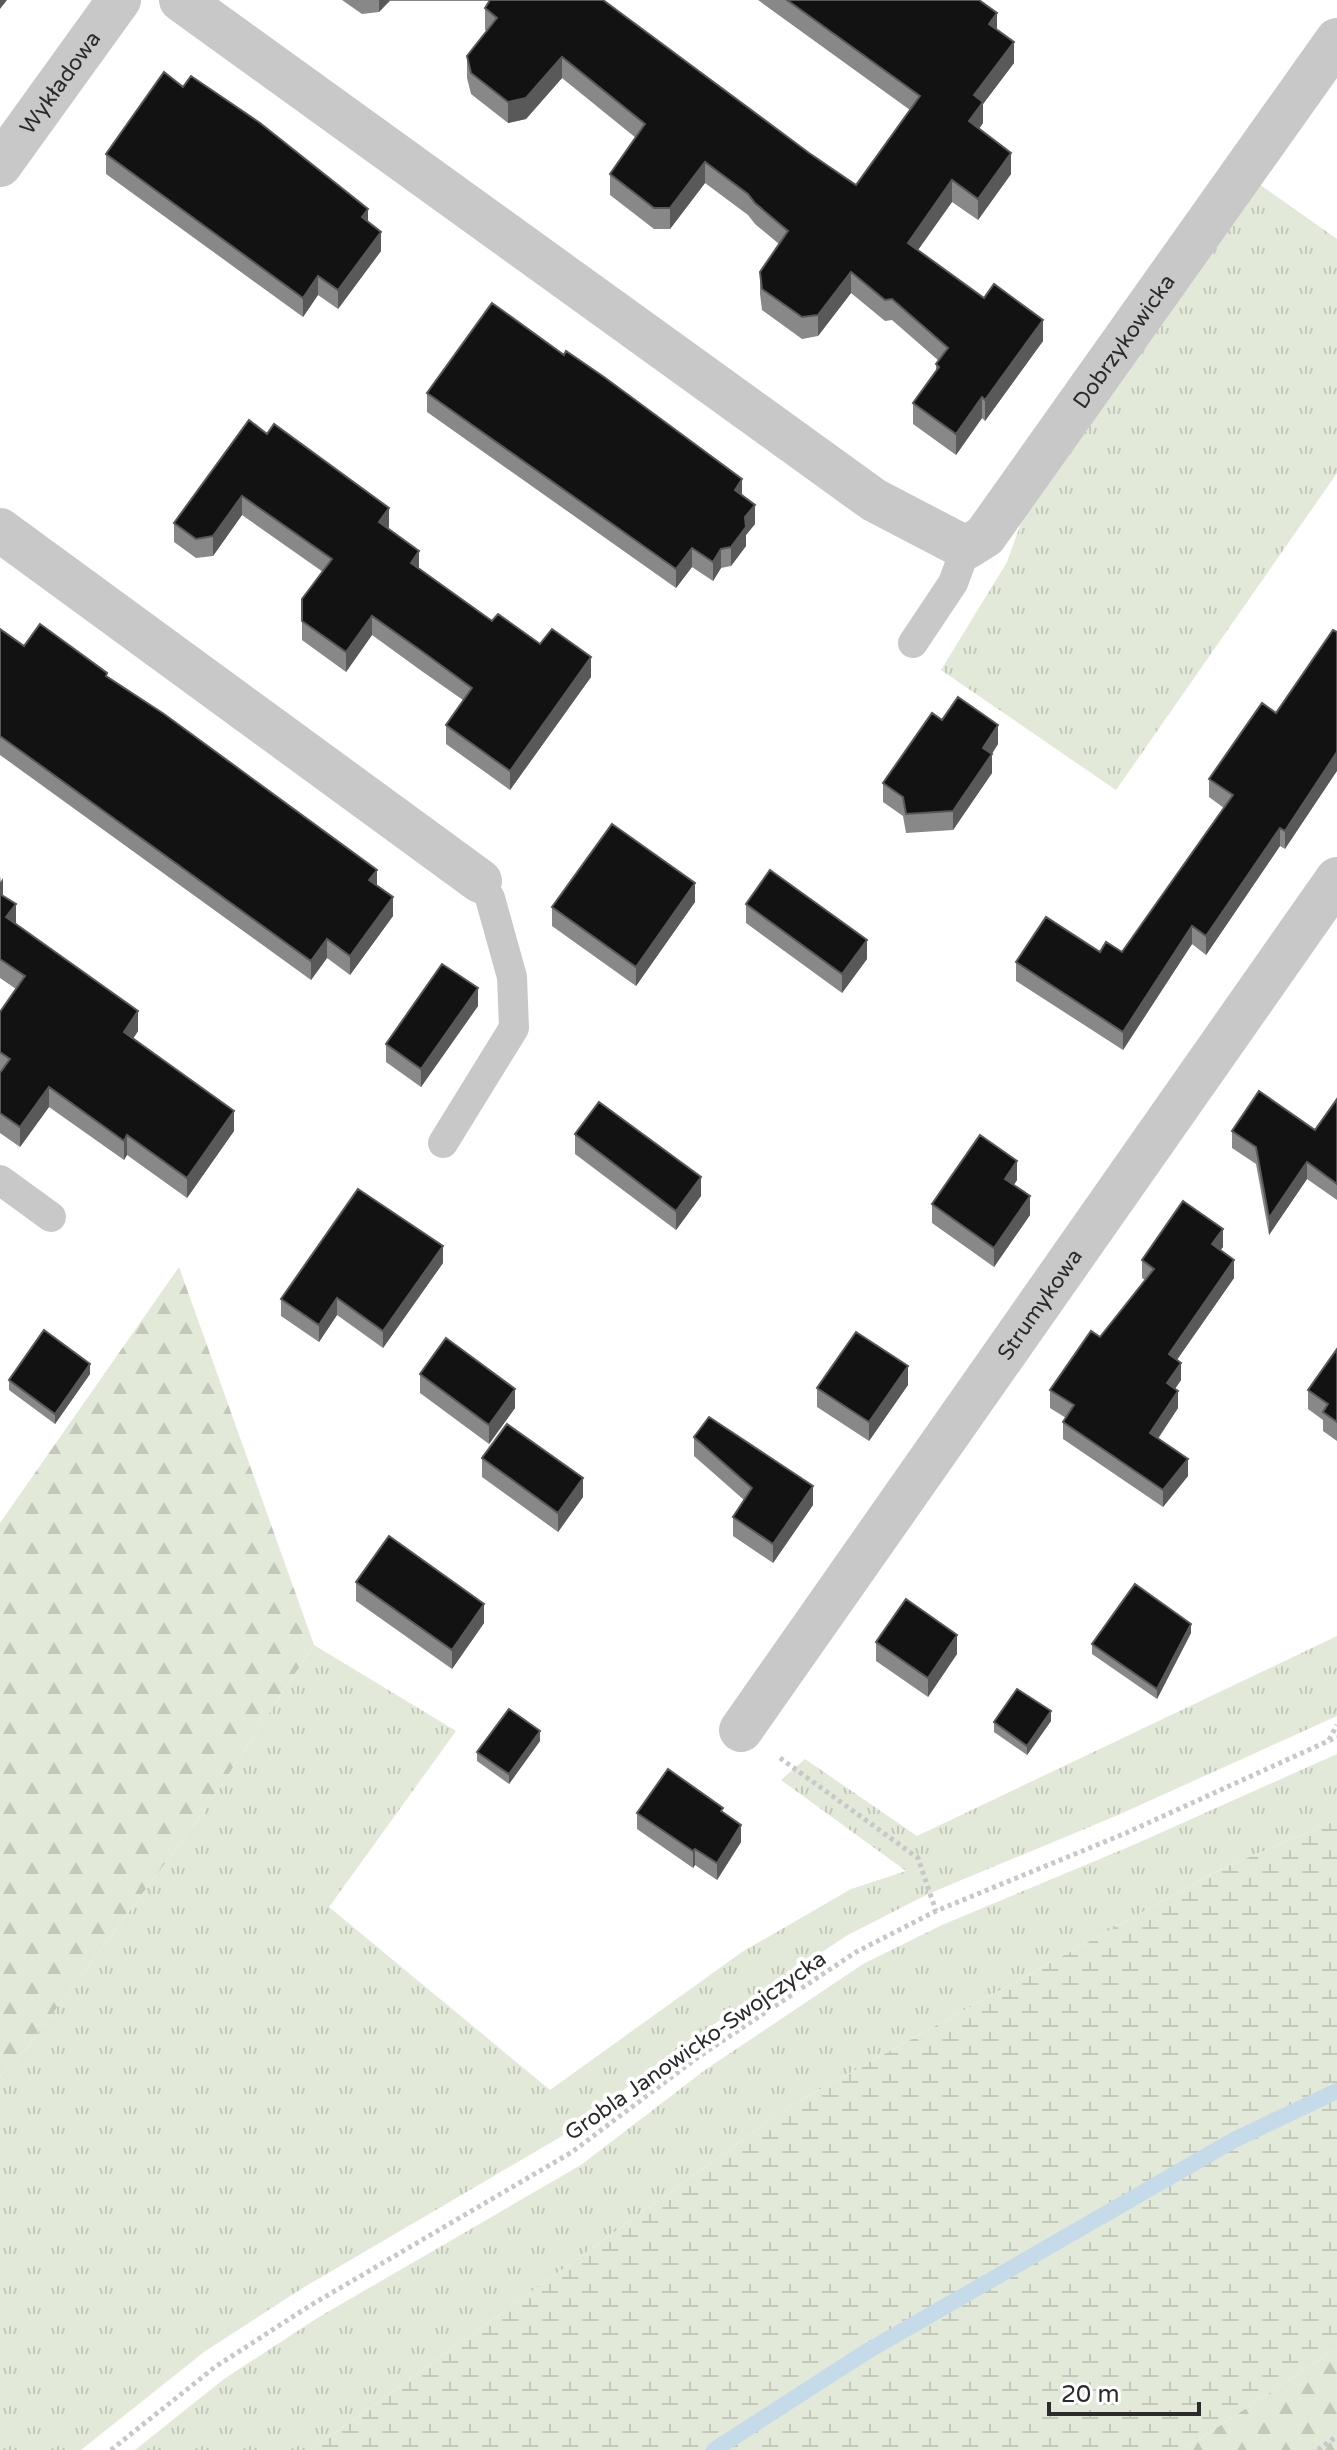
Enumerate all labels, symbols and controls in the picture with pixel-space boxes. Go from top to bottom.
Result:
street label: Wykładowa [15,26,106,139]
street label: Dobrzykowicka [1068,269,1181,414]
street label: Strumykowa [992,1244,1088,1365]
street label: Grobla Janowicko-Swojczycka [560,1946,831,2146]
scale bar [1049,2366,1199,2416]
text: 20 m [1061,2380,1119,2409]

